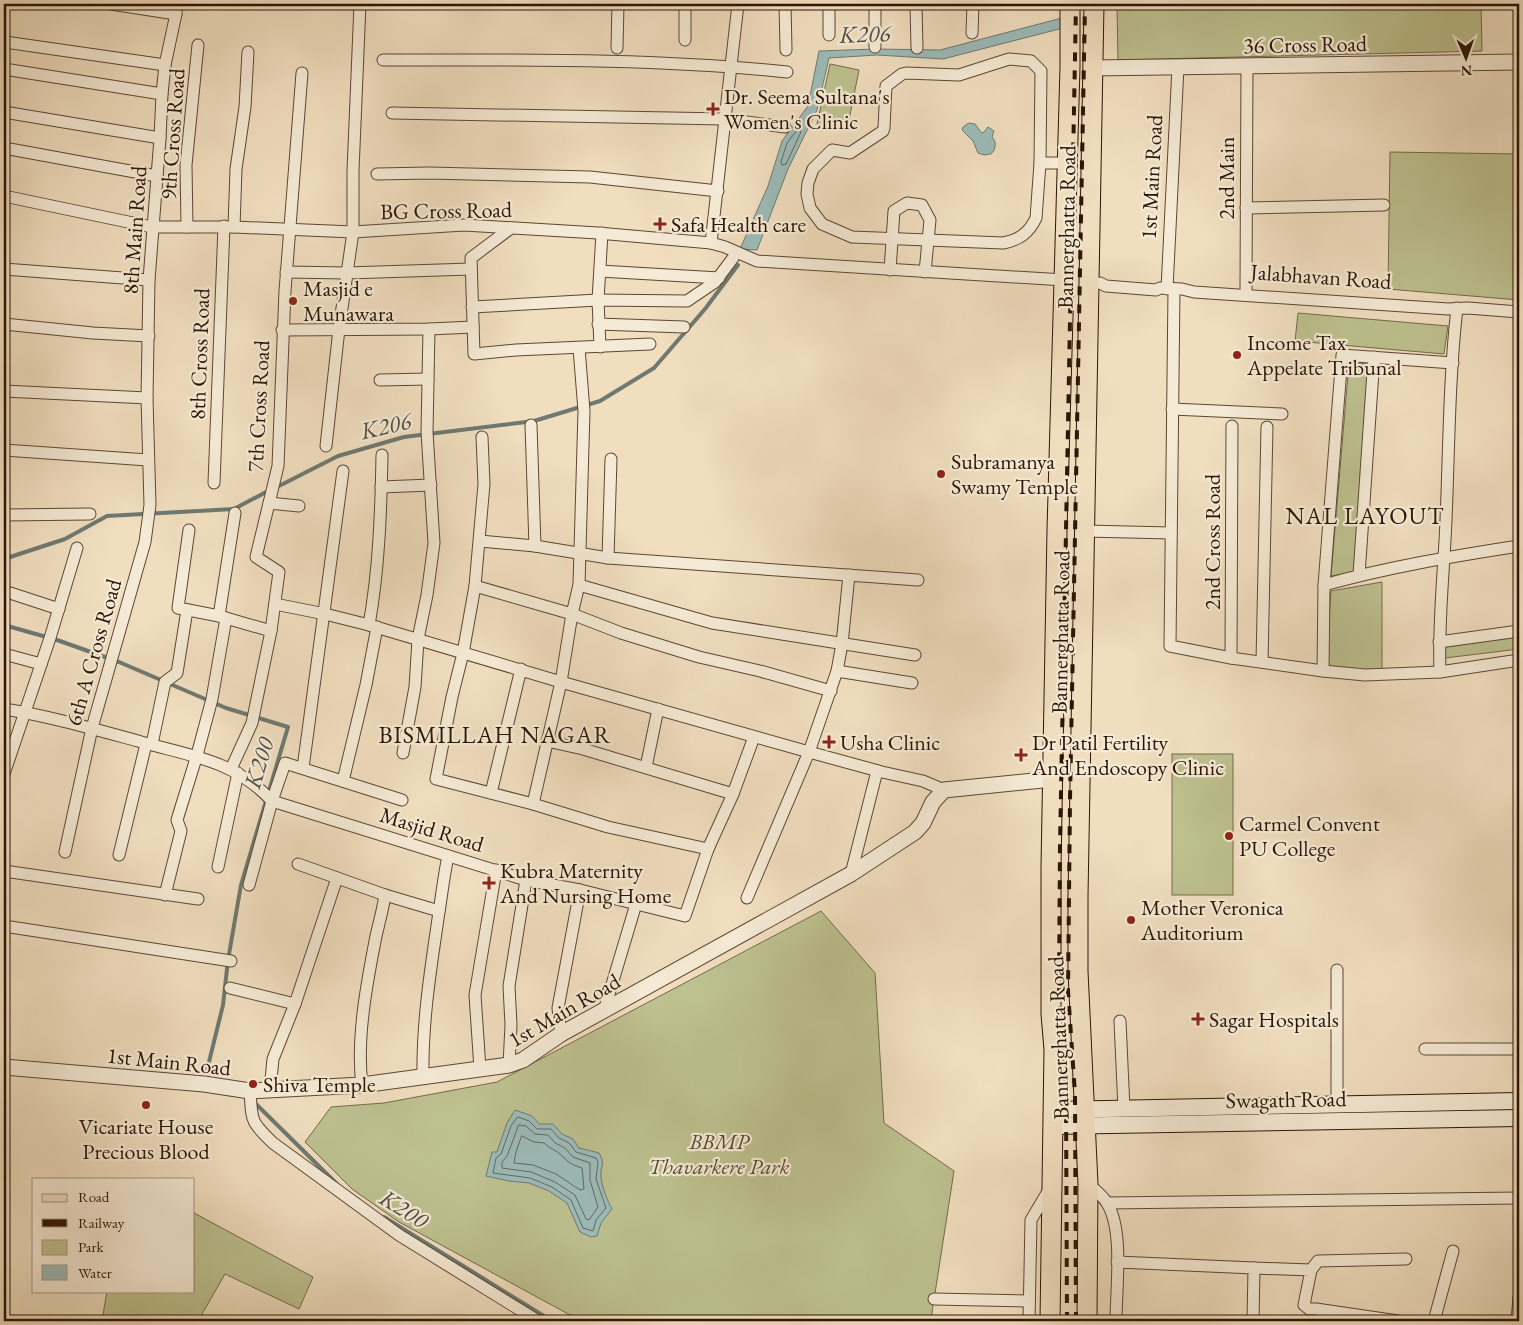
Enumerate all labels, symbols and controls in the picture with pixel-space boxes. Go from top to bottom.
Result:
water label: K206 [838,17,894,50]
street label: 36 Cross Road [1243,29,1368,60]
north arrow [1440,32,1490,82]
text: N [1460,62,1472,80]
street label: 9th Cross Road [153,66,192,201]
place label: Dr. Seema Sultana's Women's Clinic [724,82,890,136]
marker: Dr. Seema Sultana's Women's Clinic [706,102,720,116]
street label: 1st Main Road [1134,113,1169,240]
street label: 2nd Main [1212,136,1241,219]
street label: Bannerghatta Road [1051,144,1082,309]
street label: 8th Main Road [116,164,154,295]
street label: BG Cross Road [380,195,513,226]
place label: Safa Health care [671,210,806,239]
marker: Safa Health care [653,217,667,231]
street label: Jalabhavan Road [1248,257,1393,296]
place label: Masjid e Munawara [303,274,394,328]
street label: 8th Cross Road [183,287,216,420]
marker: Masjid e Munawara [287,295,299,307]
place label: Income Tax Appelate Tribunal [1246,328,1401,382]
street label: 7th Cross Road [241,339,276,473]
marker: Income Tax Appelate Tribunal [1231,349,1243,361]
water label: K206 [356,404,417,447]
place label: Subramanya Swamy Temple [951,447,1079,501]
marker: Subramanya Swamy Temple [935,468,947,480]
street label: 2nd Cross Road [1198,473,1227,610]
district label: NAL LAYOUT [1286,500,1444,531]
street label: Bannerghatta Road [1045,549,1076,714]
street label: 6th A Cross Road [59,575,129,729]
district label: BISMILLAH NAGAR [378,719,612,750]
place label: Usha Clinic [840,728,940,757]
place label: Dr Patil Fertility And Endoscopy Clinic [1031,728,1224,782]
water label: K200 [236,732,281,793]
marker: Usha Clinic [822,735,836,749]
marker: Dr Patil Fertility And Endoscopy Clinic [1014,748,1028,762]
street label: Masjid Road [376,800,488,859]
place label: Carmel Convent PU College [1239,809,1380,863]
marker: Carmel Convent PU College [1223,830,1235,842]
place label: Kubra Maternity And Nursing Home [499,856,672,910]
marker: Kubra Maternity And Nursing Home [482,876,496,890]
place label: Mother Veronica Auditorium [1140,893,1284,947]
marker: Mother Veronica Auditorium [1125,914,1137,926]
street label: Bannerghatta Road [1041,955,1076,1120]
street label: 1st Main Road [503,966,626,1054]
place label: Sagar Hospitals [1209,1005,1339,1034]
marker: Sagar Hospitals [1191,1012,1205,1026]
street label: 1st Main Road [105,1041,233,1083]
place label: Shiva Temple [263,1070,376,1099]
marker: Shiva Temple [247,1078,259,1090]
street label: Swagath Road [1225,1084,1348,1115]
marker: Vicariate House Precious Blood [140,1099,152,1111]
place label: Vicariate House Precious Blood [79,1112,214,1166]
park label: BBMP Thavarkere Park [649,1127,789,1181]
legend [32,1178,195,1292]
water label: K200 [373,1181,435,1236]
text: Road [78,1187,110,1206]
text: Railway [78,1213,125,1232]
text: Park [78,1237,105,1256]
text: Water [78,1263,112,1282]

